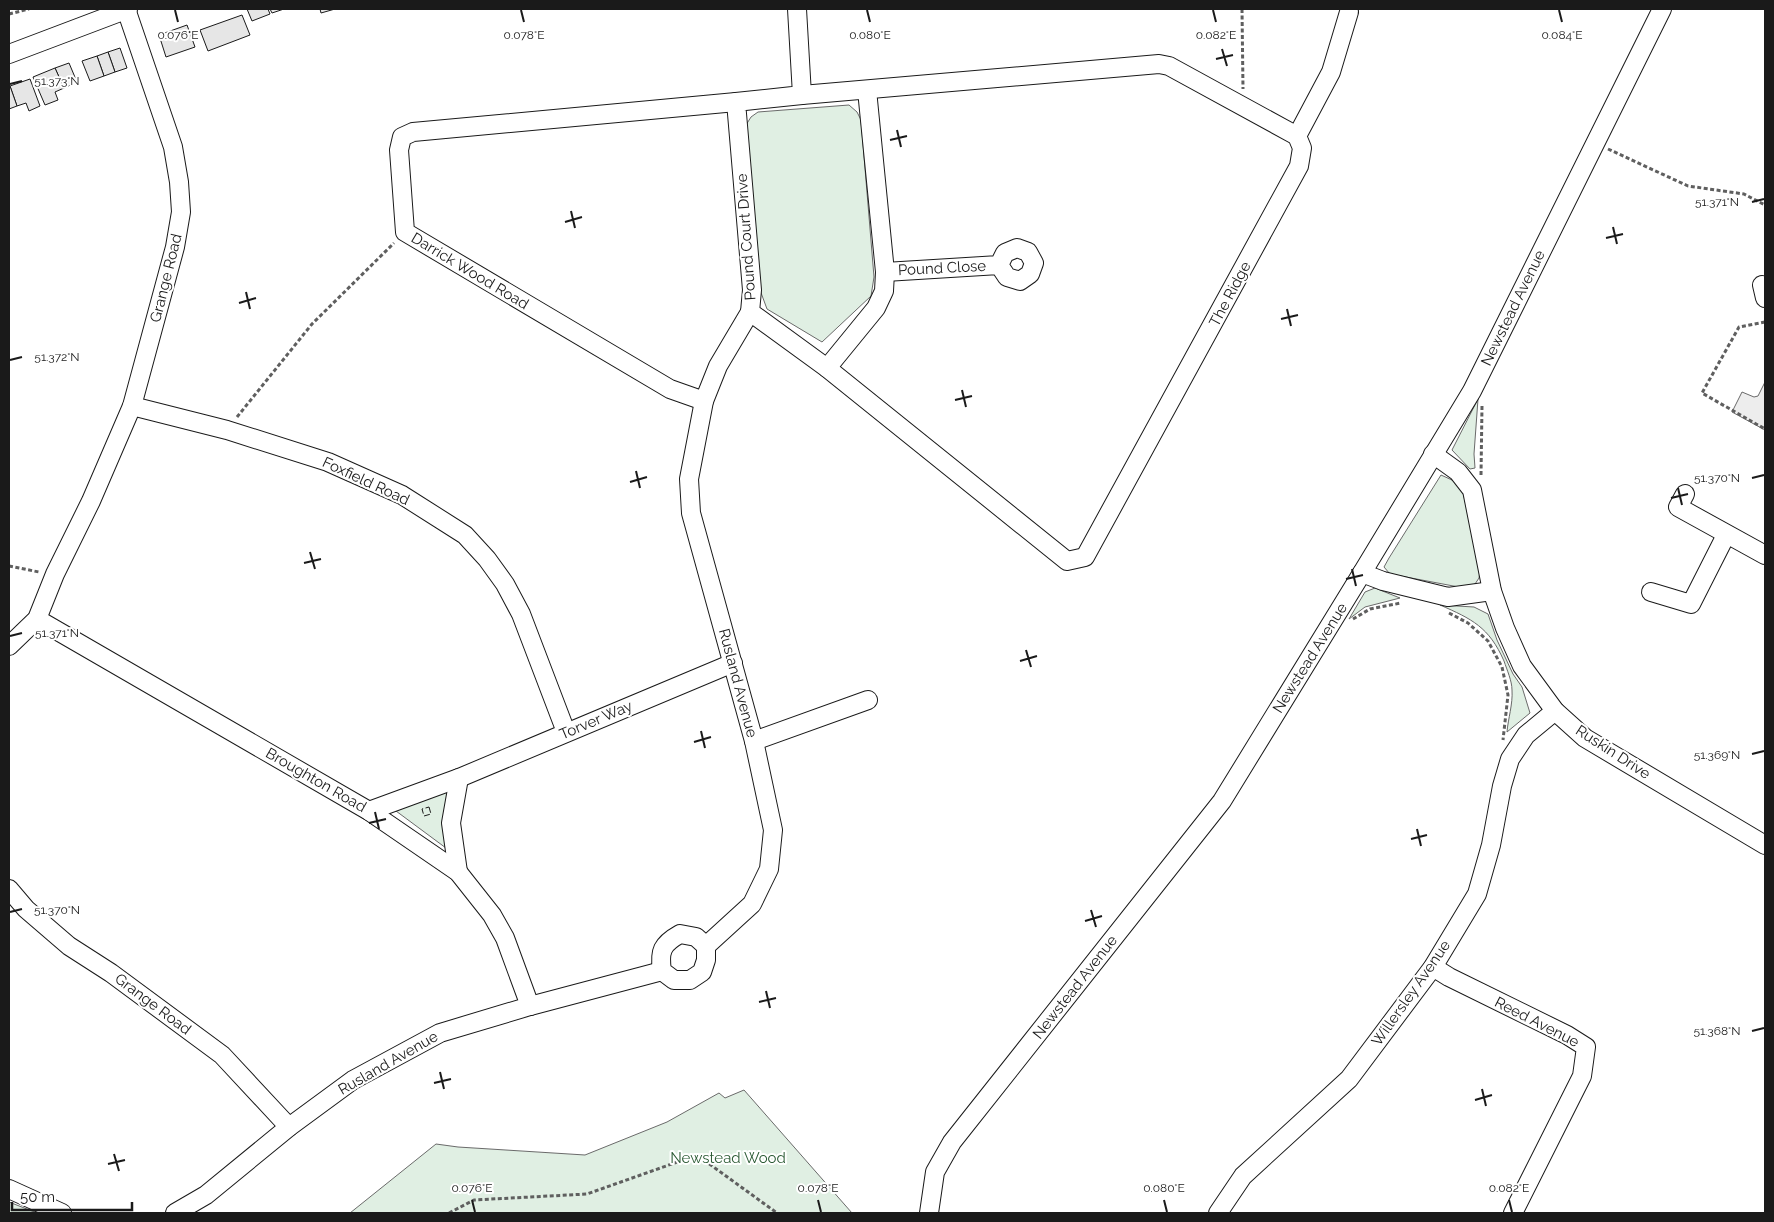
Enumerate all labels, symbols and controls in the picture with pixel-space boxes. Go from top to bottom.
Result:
text: 0.076°E [157,28,199,42]
text: 0.078°E [504,28,544,42]
text: 0.080°E [849,28,891,42]
text: 0.082°E [1196,28,1236,42]
text: 0.084°E [1542,28,1582,42]
text: 51.373°N [34,74,80,88]
street label: Pound Court Drive [733,173,759,301]
text: 51.371°N [1695,195,1739,209]
street label: Darrick Wood Road [408,229,532,313]
street label: Grange Road [146,232,186,324]
street label: Newstead Avenue [1477,247,1549,369]
street label: Pound Close [897,257,987,279]
street label: The Ridge [1205,258,1255,330]
text: 51.372°N [34,350,80,364]
street label: Foxfield Road [320,453,412,509]
text: 51.370°N [1694,471,1740,485]
street label: Newstead Avenue [1269,599,1351,716]
text: 51.371°N [35,626,79,640]
street label: Rusland Avenue [715,626,761,740]
street label: Torver Way [557,697,635,743]
street label: Ruskin Drive [1572,721,1654,783]
street label: Broughton Road [262,744,370,816]
text: 51.369°N [1694,748,1740,762]
text: 51.370°N [34,903,80,917]
street label: Newstead Avenue [1029,931,1121,1042]
street label: Willersley Avenue [1368,937,1454,1049]
street label: Grange Road [111,969,195,1039]
street label: Reed Avenue [1492,993,1582,1051]
text: 51.368°N [1693,1024,1741,1038]
street label: Rusland Avenue [335,1027,441,1099]
park label: Newstead Wood [670,1149,786,1167]
scale bar [12,1180,132,1212]
text: 0.076°E [451,1181,493,1195]
text: 0.078°E [798,1181,838,1195]
text: 0.080°E [1143,1181,1185,1195]
text: 0.082°E [1489,1181,1529,1195]
text: 50 m [20,1188,55,1206]

